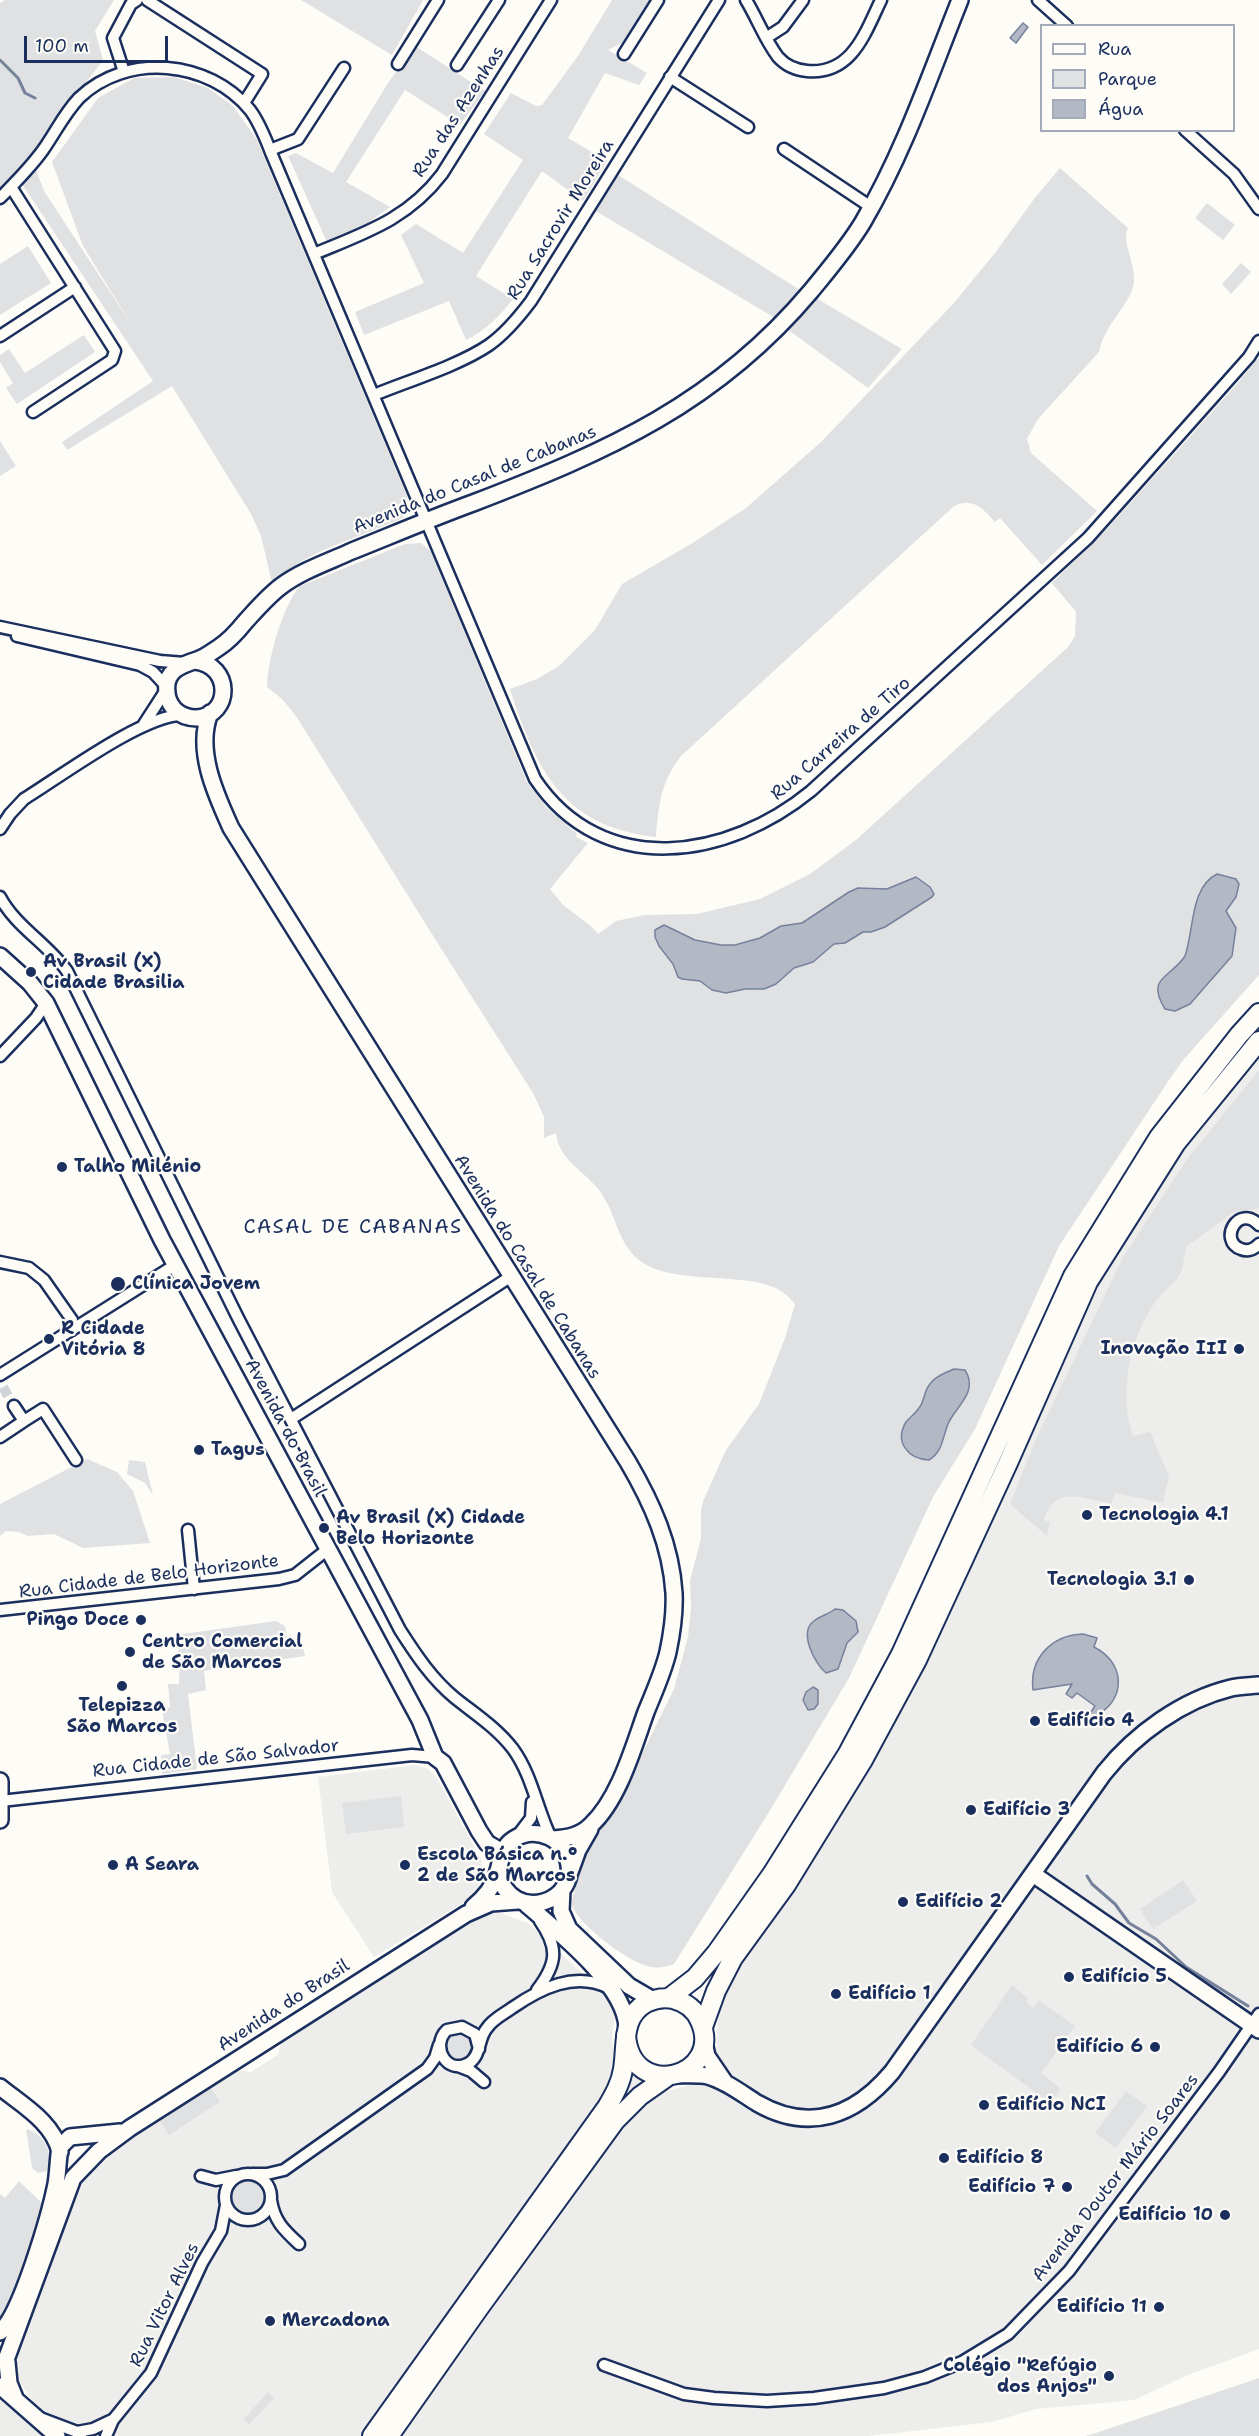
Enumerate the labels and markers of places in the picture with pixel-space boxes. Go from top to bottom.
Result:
place label: Av Brasil (X) Cidade Brasilia [43,951,184,994]
marker: Av Brasil (X) Cidade Brasilia [24,965,38,979]
place label: Talho Milénio [74,1156,201,1178]
marker: Talho Milénio [55,1160,69,1174]
place label: Clínica Jovem [132,1273,260,1295]
marker: Clínica Jovem [109,1275,127,1293]
place label: R Cidade Vitória 8 [61,1318,145,1360]
marker: R Cidade Vitória 8 [42,1332,56,1346]
place label: Inovação III [1100,1338,1227,1360]
marker: Inovação III [1232,1342,1246,1356]
place label: Tagus [211,1439,265,1461]
marker: Tagus [192,1443,206,1457]
place label: Tecnologia 4.1 [1099,1504,1229,1526]
place label: Av Brasil (X) Cidade Belo Horizonte [336,1507,525,1550]
marker: Tecnologia 4.1 [1080,1508,1094,1522]
marker: Av Brasil (X) Cidade Belo Horizonte [317,1521,331,1535]
place label: Tecnologia 3.1 [1047,1569,1177,1591]
marker: Tecnologia 3.1 [1182,1573,1196,1587]
place label: Pingo Doce [26,1609,129,1631]
marker: Pingo Doce [134,1613,148,1627]
place label: Centro Comercial de São Marcos [142,1631,303,1674]
marker: Centro Comercial de São Marcos [123,1645,137,1659]
marker: Telepizza São Marcos [115,1679,129,1693]
place label: Telepizza São Marcos [67,1695,177,1738]
place label: Edifício 4 [1047,1710,1134,1732]
marker: Edifício 4 [1028,1714,1042,1728]
place label: Edifício 3 [983,1799,1070,1821]
marker: Edifício 3 [964,1803,978,1817]
place label: Escola Básica n.º 2 de São Marcos [417,1844,577,1886]
place label: A Seara [125,1854,199,1876]
marker: A Seara [106,1858,120,1872]
marker: Escola Básica n.º 2 de São Marcos [398,1858,412,1872]
place label: Edifício 2 [915,1891,1002,1913]
marker: Edifício 2 [896,1895,910,1909]
place label: Edifício 5 [1081,1966,1167,1988]
marker: Edifício 5 [1062,1970,1076,1984]
place label: Edifício 1 [848,1983,931,2005]
marker: Edifício 1 [829,1987,843,2001]
place label: Edifício 6 [1056,2036,1143,2058]
marker: Edifício 6 [1148,2040,1162,2054]
place label: Edifício NCI [996,2094,1106,2116]
marker: Edifício NCI [977,2098,991,2112]
place label: Edifício 8 [956,2147,1043,2169]
marker: Edifício 8 [937,2151,951,2165]
place label: Edifício 7 [968,2176,1055,2198]
marker: Edifício 7 [1060,2180,1074,2194]
place label: Edifício 10 [1118,2204,1213,2226]
marker: Edifício 10 [1218,2208,1232,2222]
place label: Edifício 11 [1057,2296,1147,2318]
marker: Edifício 11 [1152,2300,1166,2314]
place label: Mercadona [282,2310,390,2332]
marker: Mercadona [263,2314,277,2328]
place label: Colégio "Refúgio dos Anjos" [943,2355,1097,2398]
marker: Colégio "Refúgio dos Anjos" [1102,2369,1116,2383]

